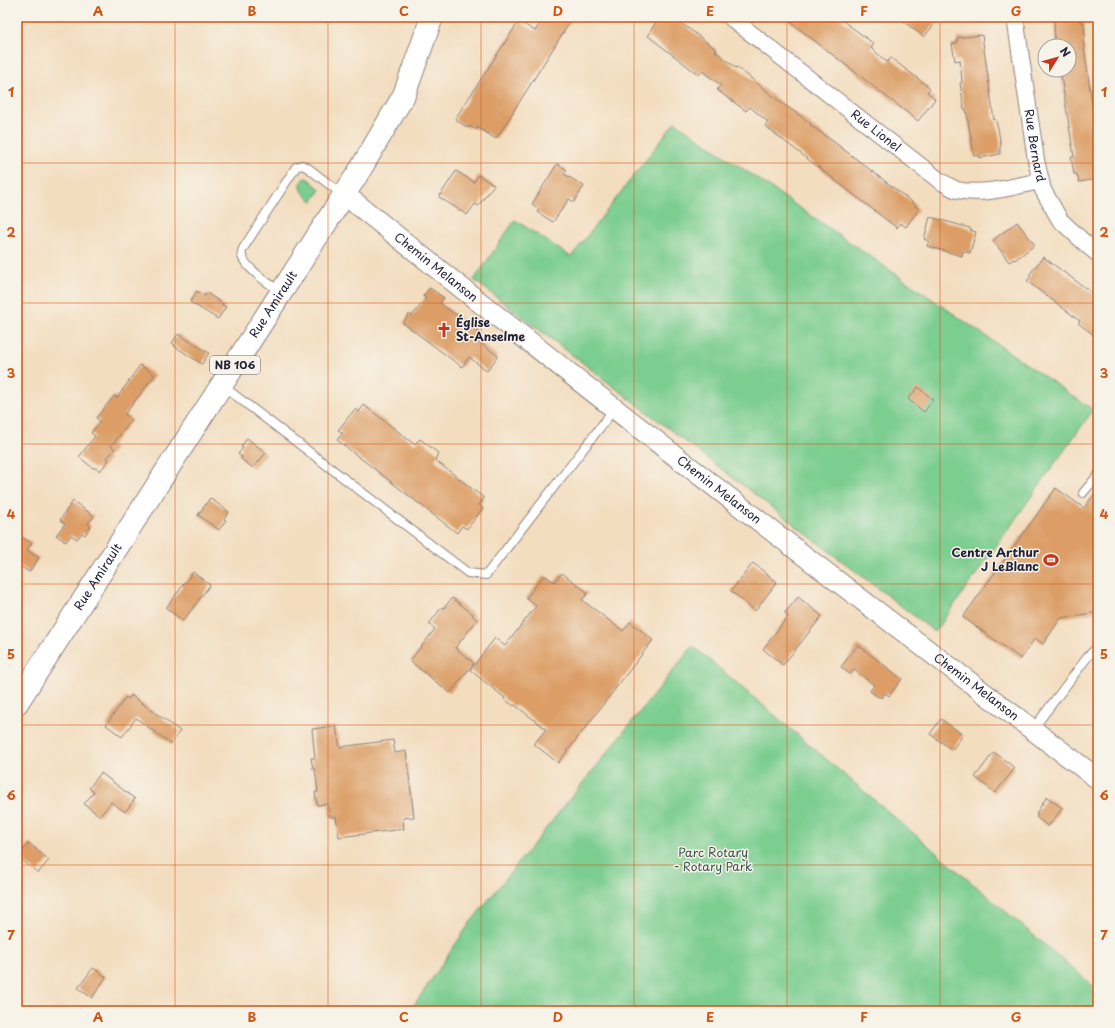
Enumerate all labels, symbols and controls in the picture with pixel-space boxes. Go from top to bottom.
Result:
text: A [93,1,103,20]
text: B [248,1,257,20]
text: C [399,1,409,20]
text: D [553,1,563,20]
text: E [706,1,714,20]
text: F [860,1,868,20]
text: G [1011,1,1021,20]
north arrow [1037,38,1077,78]
text: N [1056,43,1075,61]
text: 1 [8,82,14,101]
text: 1 [1101,82,1107,101]
street label: Rue Lionel [848,105,905,155]
street label: Rue Bernard [1021,108,1051,184]
text: 2 [6,222,16,241]
text: 2 [1099,222,1109,241]
street label: Chemin Melanson [391,228,482,306]
street label: Rue Amirault [244,267,301,341]
place label: Église St-Anselme [456,313,525,345]
church icon: Église St-Anselme [435,321,453,339]
road number: NB 106 [210,356,260,374]
text: 3 [7,363,16,382]
text: 3 [1100,363,1109,382]
street label: Chemin Melanson [673,451,765,528]
text: 4 [7,504,16,523]
text: 4 [1100,504,1109,523]
street label: Rue Amirault [69,539,126,613]
place label: Centre Arthur J LeBlanc [952,543,1040,575]
sports icon: Centre Arthur J LeBlanc [1042,551,1060,569]
text: 5 [7,644,15,663]
text: 5 [1100,644,1108,663]
street label: Chemin Melanson [930,648,1023,724]
text: 6 [6,785,16,804]
text: 6 [1099,785,1109,804]
park label: Parc Rotary - Rotary Park [674,843,752,875]
text: 7 [7,925,15,944]
text: 7 [1100,925,1108,944]
text: A [93,1007,103,1026]
text: B [248,1007,257,1026]
text: C [399,1007,409,1026]
text: D [553,1007,563,1026]
text: E [706,1007,714,1026]
text: F [860,1007,868,1026]
text: G [1011,1007,1021,1026]

